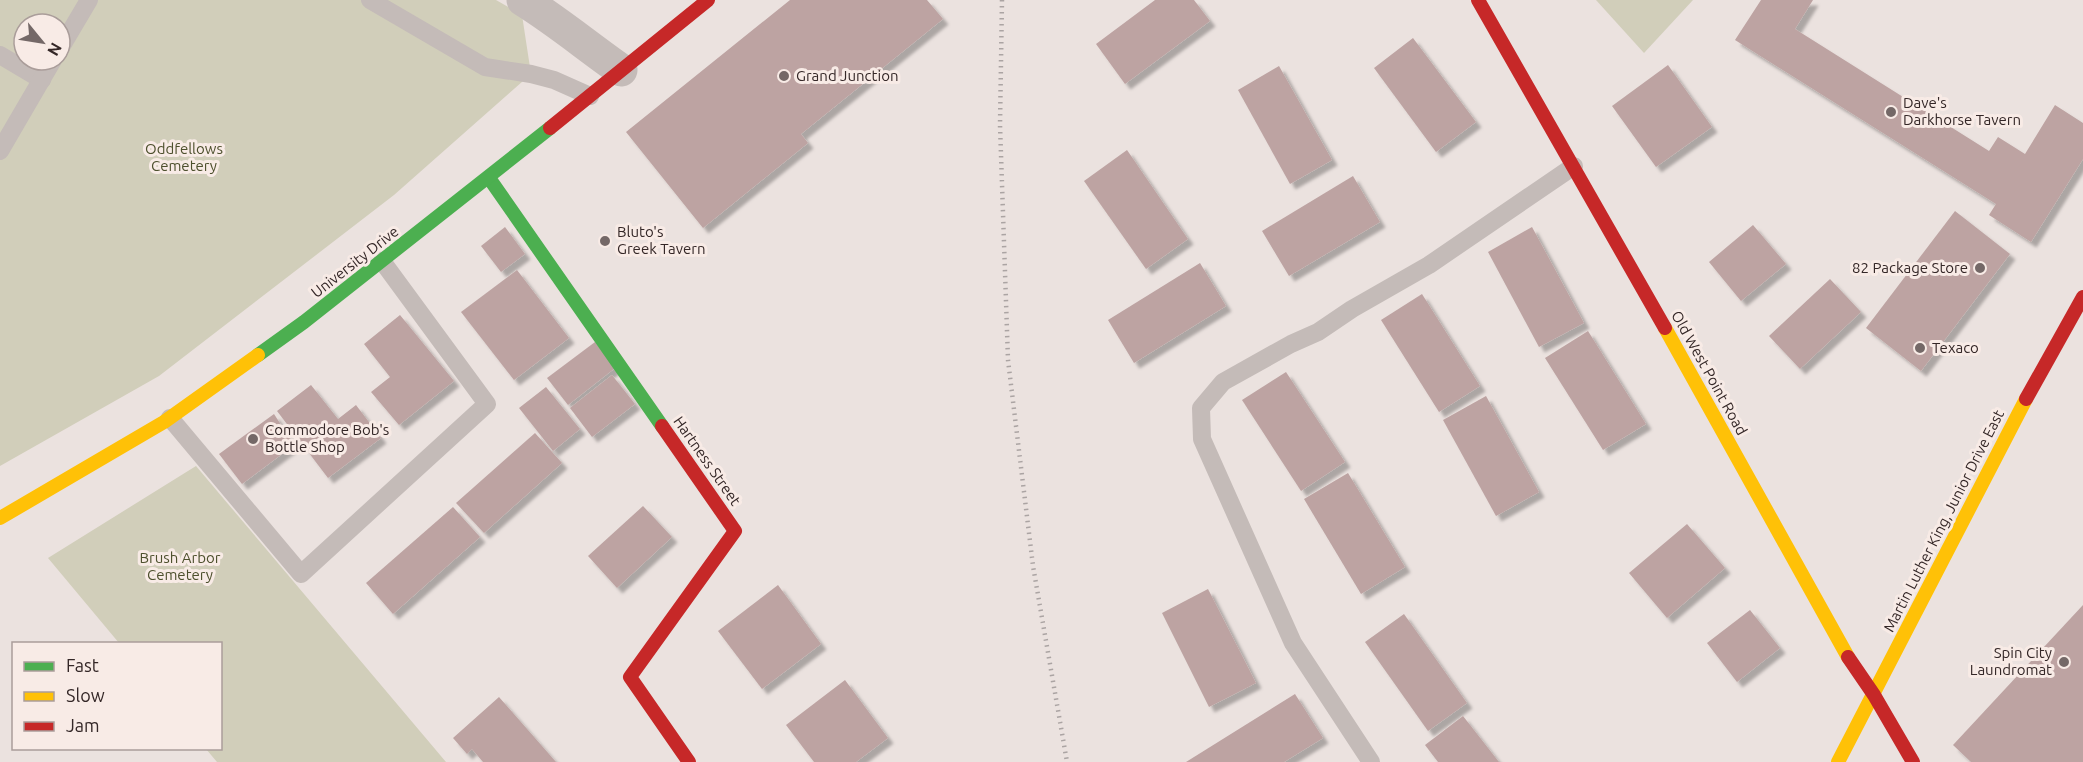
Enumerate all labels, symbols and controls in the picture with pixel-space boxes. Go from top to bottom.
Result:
north arrow [12,12,72,72]
text: N [44,40,66,59]
place label: Grand Junction [796,67,898,84]
marker: Grand Junction [777,69,791,83]
place label: Dave's Darkhorse Tavern [1903,94,2021,128]
marker: Dave's Darkhorse Tavern [1884,105,1898,119]
park label: Oddfellows Cemetery [145,140,223,174]
street label: University Drive [308,222,402,301]
place label: Bluto's Greek Tavern [617,223,705,257]
marker: Bluto's Greek Tavern [598,234,612,248]
place label: 82 Package Store [1852,259,1968,276]
marker: 82 Package Store [1973,261,1987,275]
street label: Old West Point Road [1668,308,1751,438]
place label: Texaco [1932,339,1979,356]
marker: Texaco [1913,341,1927,355]
street label: Martin Luther King, Junior Drive East [1880,407,2007,635]
street label: Hartness Street [670,413,745,509]
place label: Commodore Bob's Bottle Shop [265,421,389,455]
marker: Commodore Bob's Bottle Shop [246,432,260,446]
park label: Brush Arbor Cemetery [140,549,221,583]
legend [12,642,222,750]
place label: Spin City Laundromat [1970,644,2052,678]
text: Fast [66,655,99,675]
marker: Spin City Laundromat [2057,655,2071,669]
text: Slow [66,685,105,705]
text: Jam [66,715,100,735]

